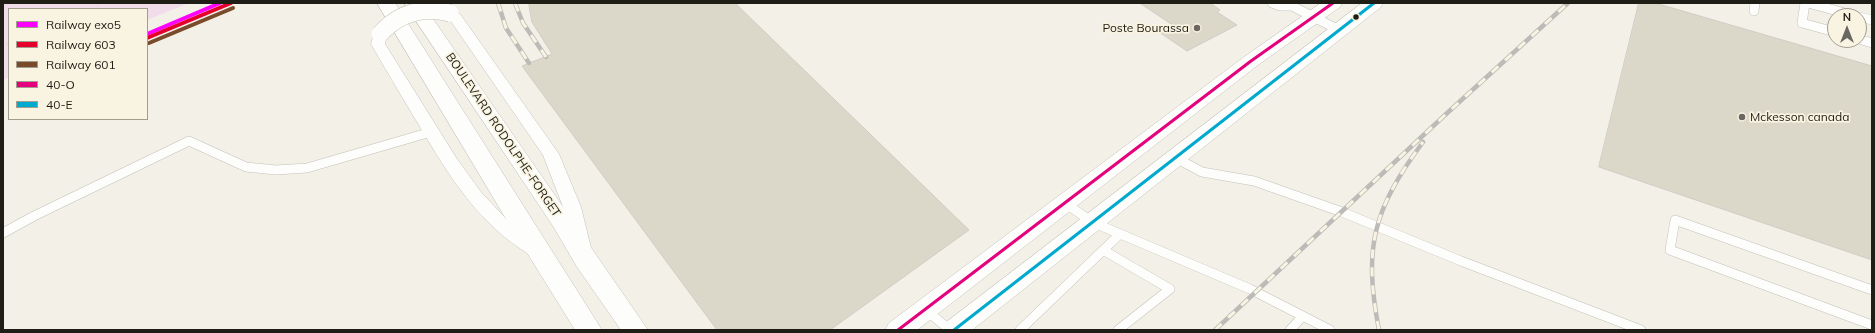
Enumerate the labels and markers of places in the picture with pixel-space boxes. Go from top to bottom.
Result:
unlabelled marker [1351,12,1361,22]
place label: Poste Bourassa [1102,21,1189,35]
marker: Poste Bourassa [1192,23,1202,33]
place label: Mckesson canada [1750,110,1849,124]
marker: Mckesson canada [1737,112,1747,122]

